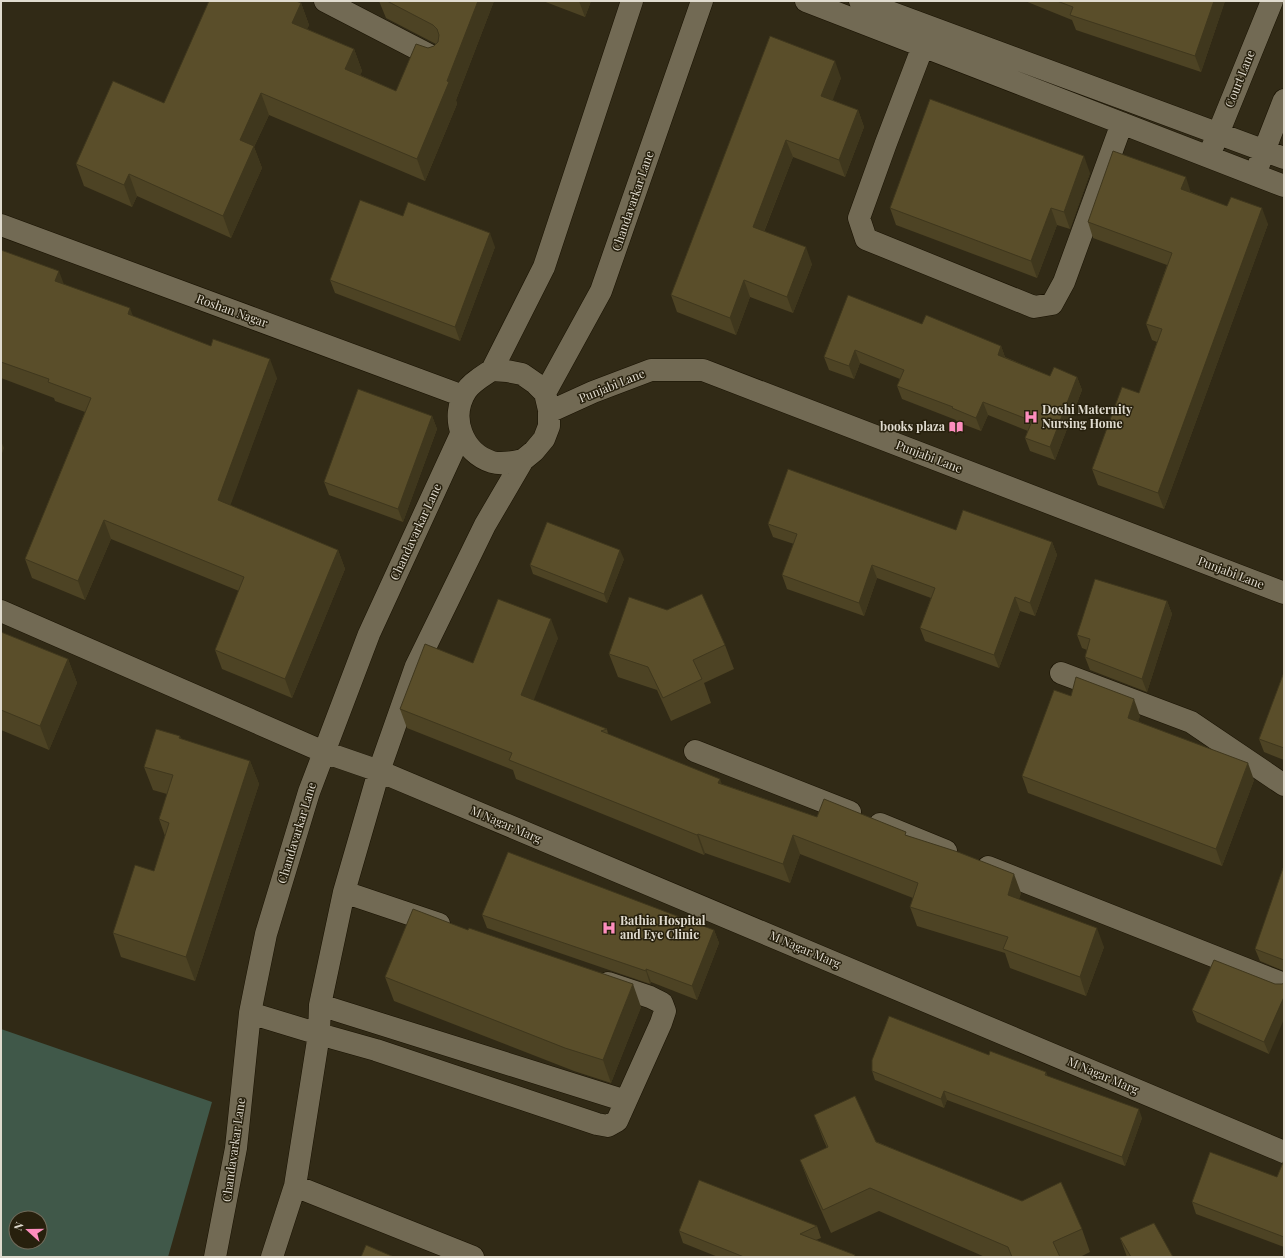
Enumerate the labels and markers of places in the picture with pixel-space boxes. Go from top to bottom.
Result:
place label: Doshi Maternity Nursing Home [1042,401,1133,431]
hospital icon: Doshi Maternity Nursing Home [1023,409,1039,425]
place label: books plaza [880,418,946,434]
library icon: books plaza [948,419,964,435]
place label: Bathia Hospital and Eye Clinic [620,912,706,942]
hospital icon: Bathia Hospital and Eye Clinic [601,920,617,936]

